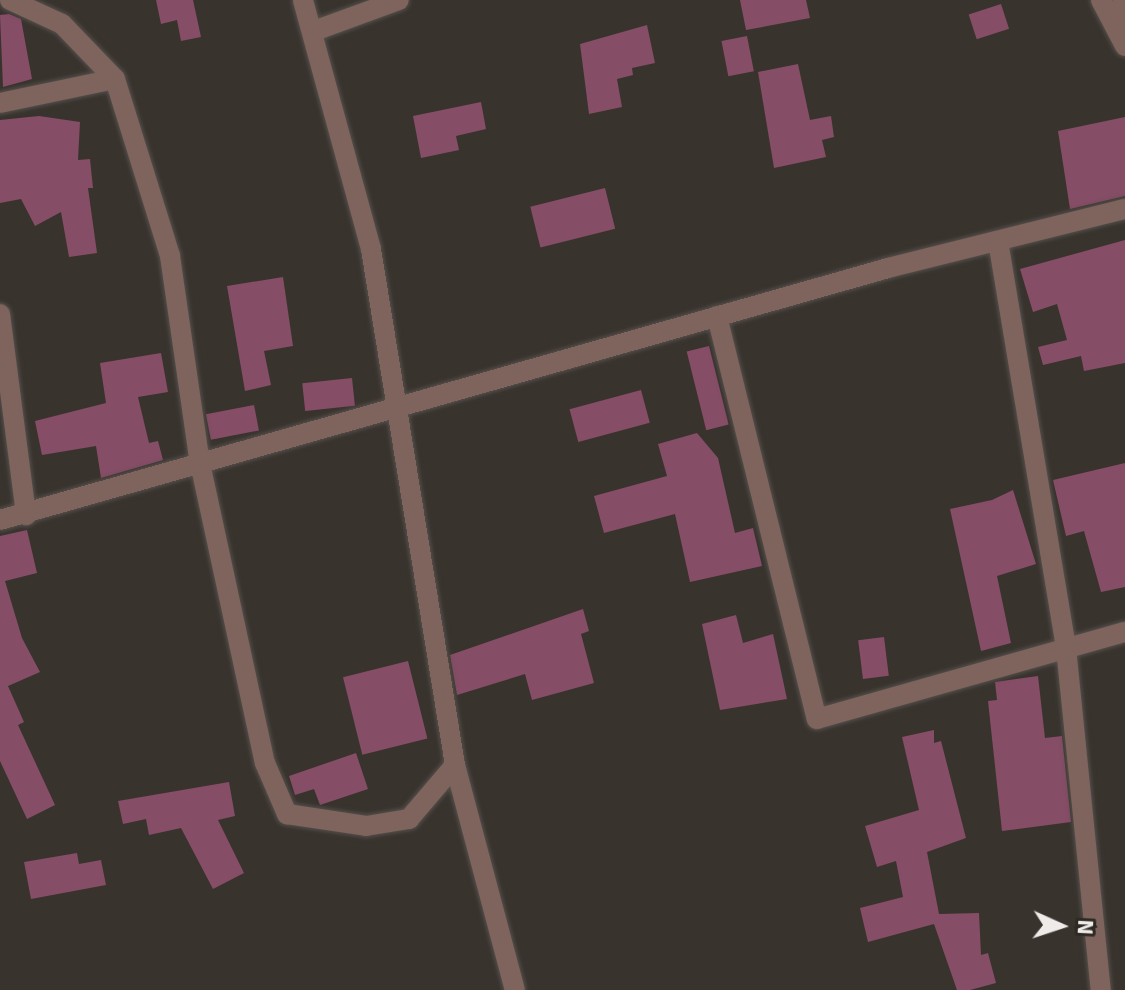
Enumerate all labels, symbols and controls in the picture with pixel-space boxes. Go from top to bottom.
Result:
north arrow [1021,886,1101,966]
text: N [1072,919,1099,936]

